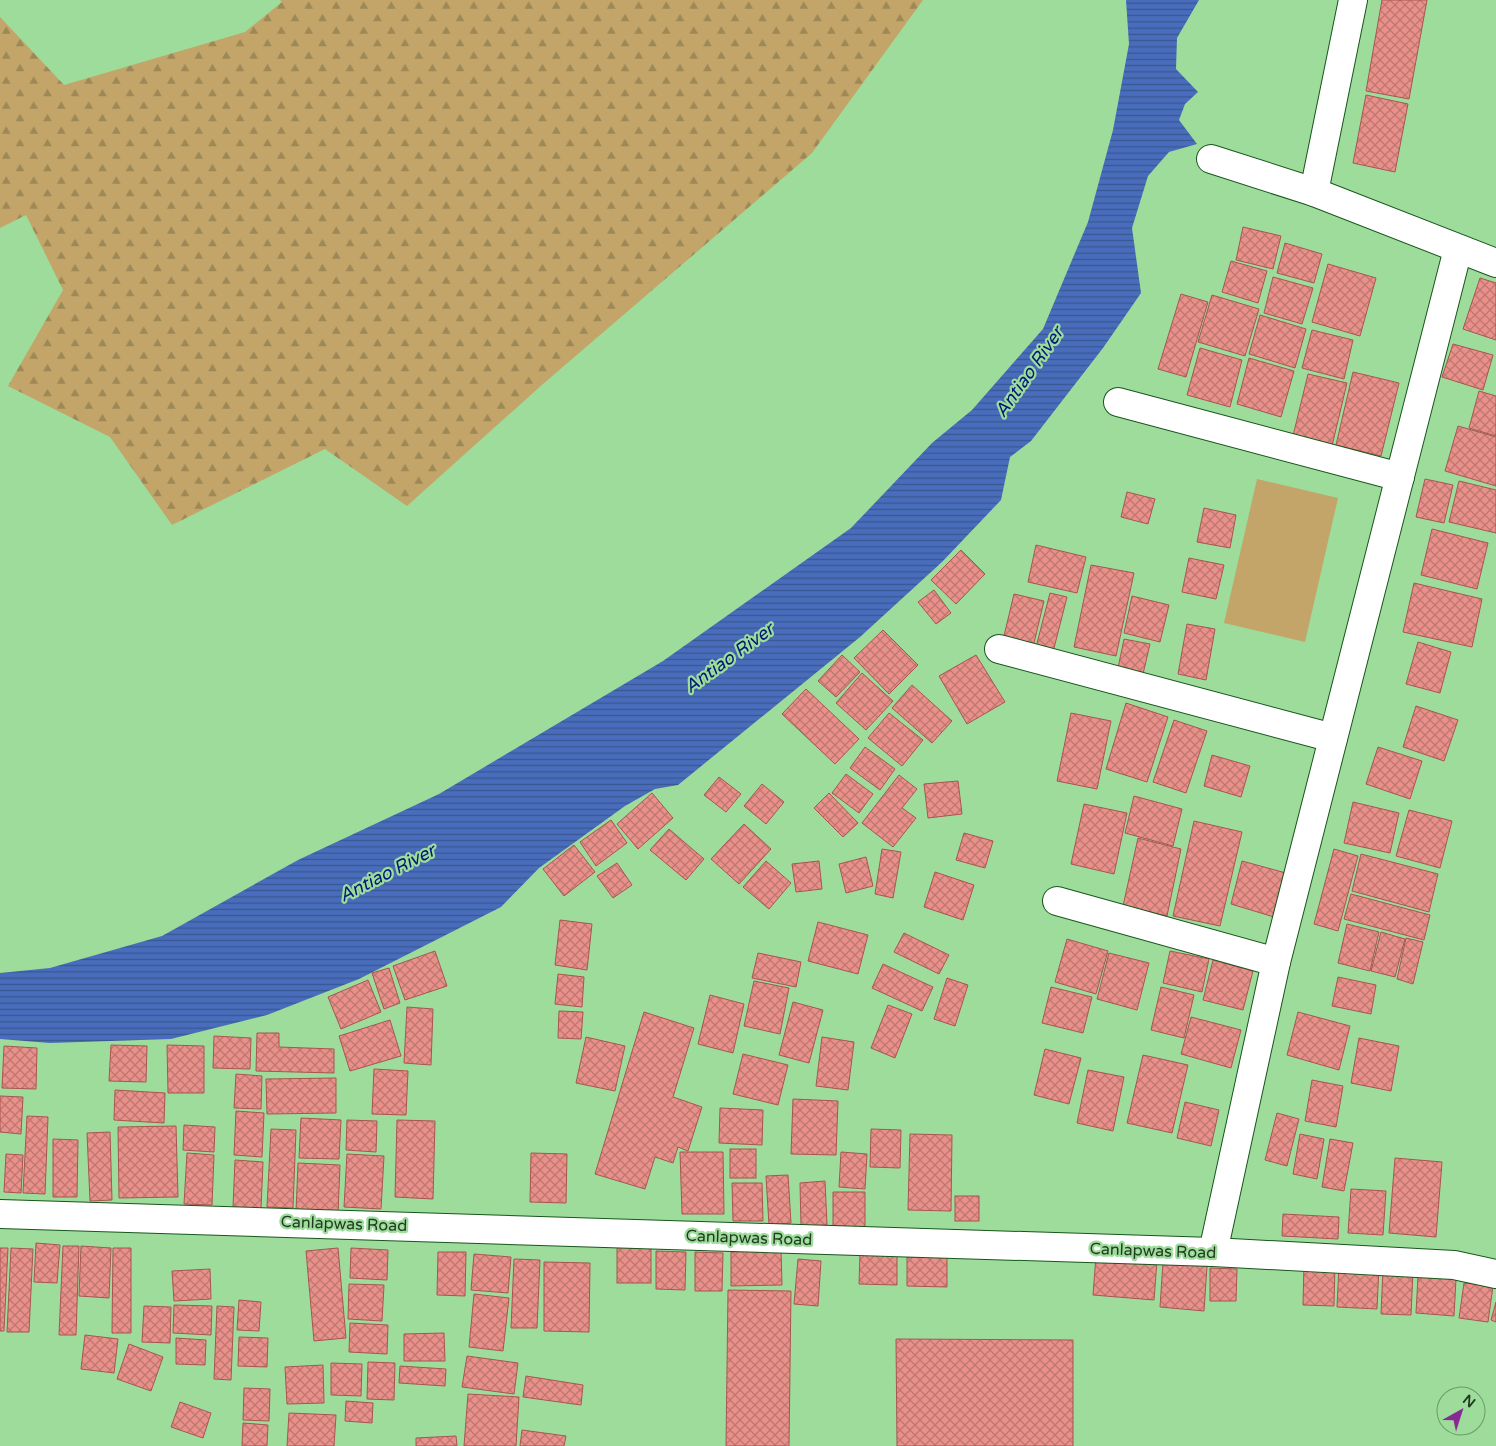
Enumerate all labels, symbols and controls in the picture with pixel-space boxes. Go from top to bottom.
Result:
water label: Antiao River [990,321,1069,421]
water label: Antiao River [680,617,780,698]
water label: Antiao River [335,838,441,907]
street label: Canlapwas Road [280,1212,407,1236]
street label: Canlapwas Road [685,1226,812,1250]
street label: Canlapwas Road [1089,1239,1216,1263]
north arrow [1436,1386,1486,1436]
text: N [1459,1391,1479,1411]

